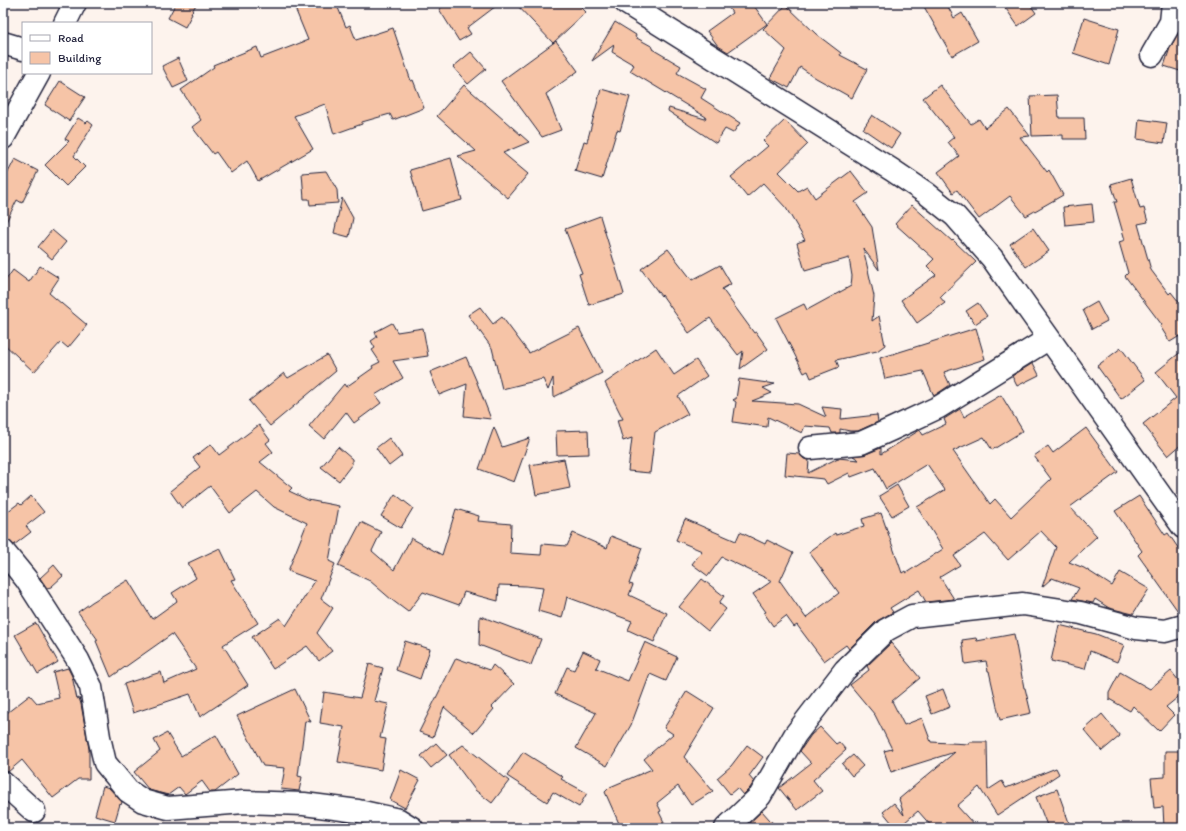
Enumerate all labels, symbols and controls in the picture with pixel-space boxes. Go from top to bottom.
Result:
legend [22,22,152,74]
text: Road [58,31,84,45]
text: Building [58,51,102,65]

